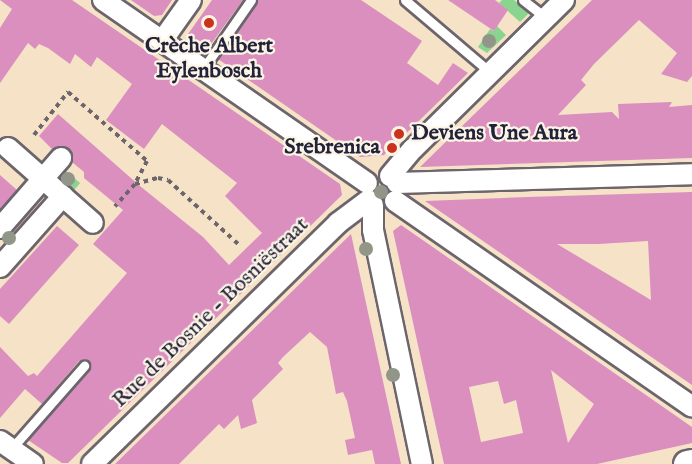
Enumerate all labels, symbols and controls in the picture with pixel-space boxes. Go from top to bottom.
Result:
marker: Crèche Albert Eylenbosch [202,16,216,30]
place label: Crèche Albert Eylenbosch [145,33,273,84]
place label: Deviens Une Aura [411,121,577,147]
marker: Deviens Une Aura [392,127,406,141]
place label: Srebrenica [284,135,380,161]
marker: Srebrenica [385,141,399,155]
street label: Rue de Bosnie - Bosniëstraat [107,212,315,414]

